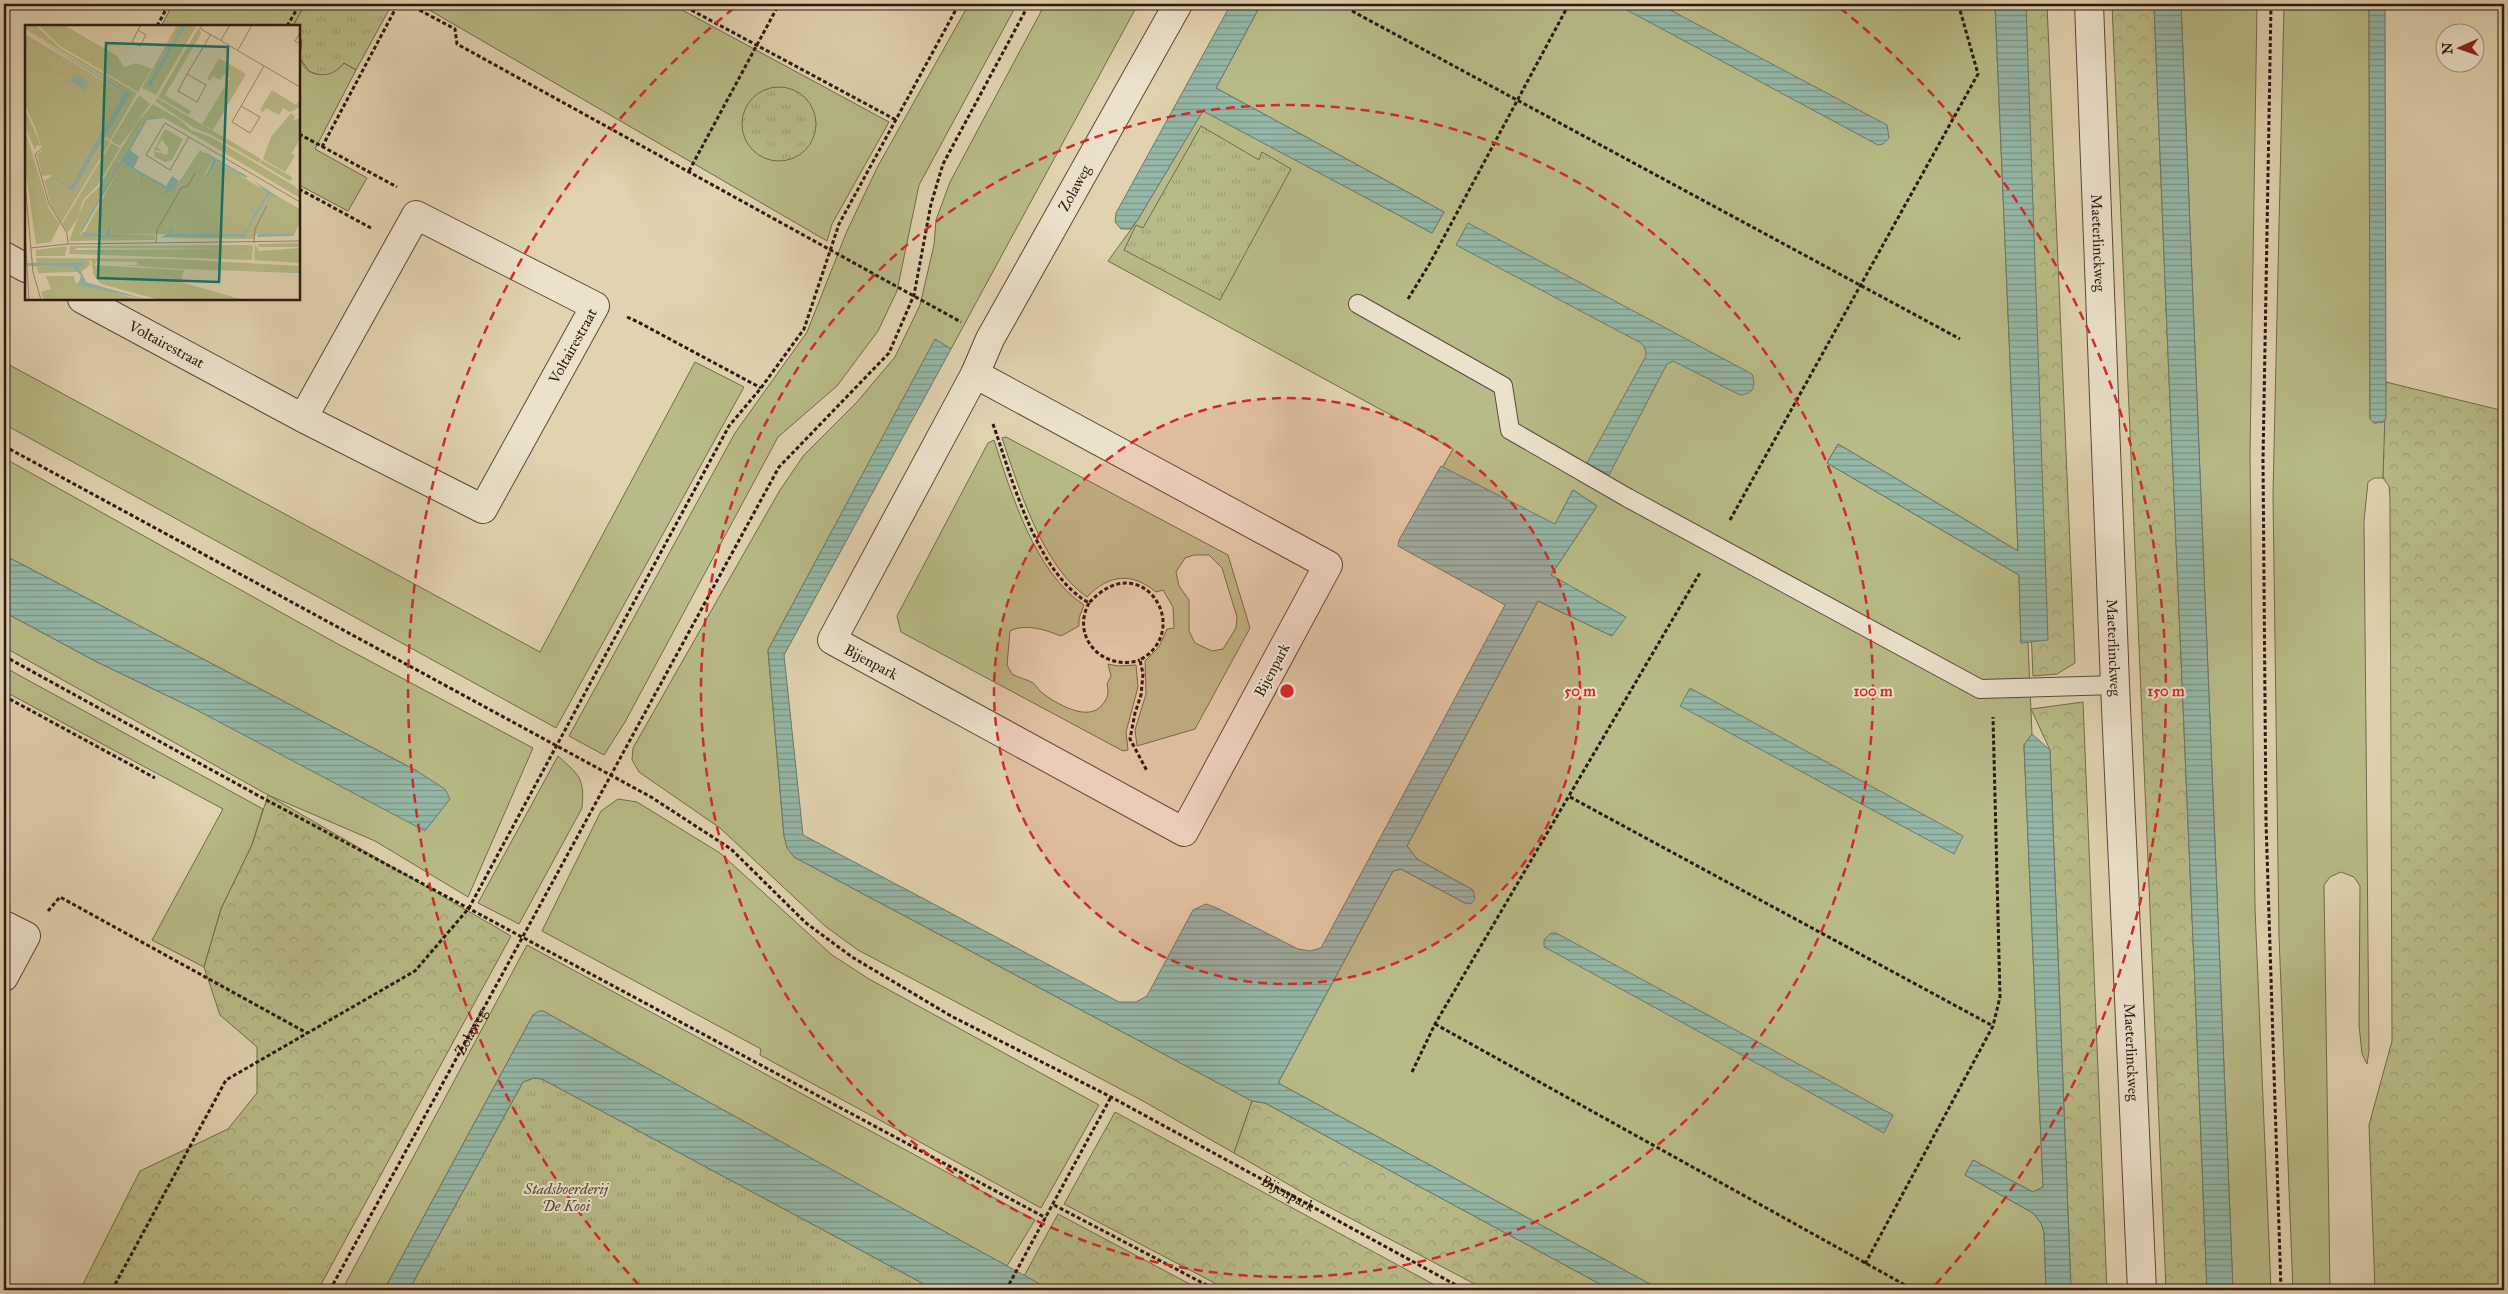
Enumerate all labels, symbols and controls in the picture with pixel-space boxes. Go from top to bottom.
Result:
north arrow [2436,22,2486,72]
inset map [25,25,300,300]
text: N [2439,42,2456,55]
street label: Zolaweg [1054,161,1095,215]
street label: Maeterlinckweg [2087,194,2109,293]
street label: Voltairestraat [545,305,601,387]
street label: Voltairestraat [125,316,208,372]
street label: Maeterlinckweg [2103,598,2125,698]
street label: Bijenpark [841,640,901,684]
street label: Bijenpark [1250,640,1294,700]
centre of rings [1278,682,1296,700]
text: 50 m [1564,682,1596,700]
text: 100 m [1853,682,1893,700]
text: 150 m [2147,682,2185,700]
street label: Maeterlinckweg [2120,1003,2143,1102]
street label: Zolaweg [451,1005,491,1058]
street label: Bijenpark [1258,1172,1318,1215]
park label: Stadsboerderij De Kooi [523,1180,609,1215]

